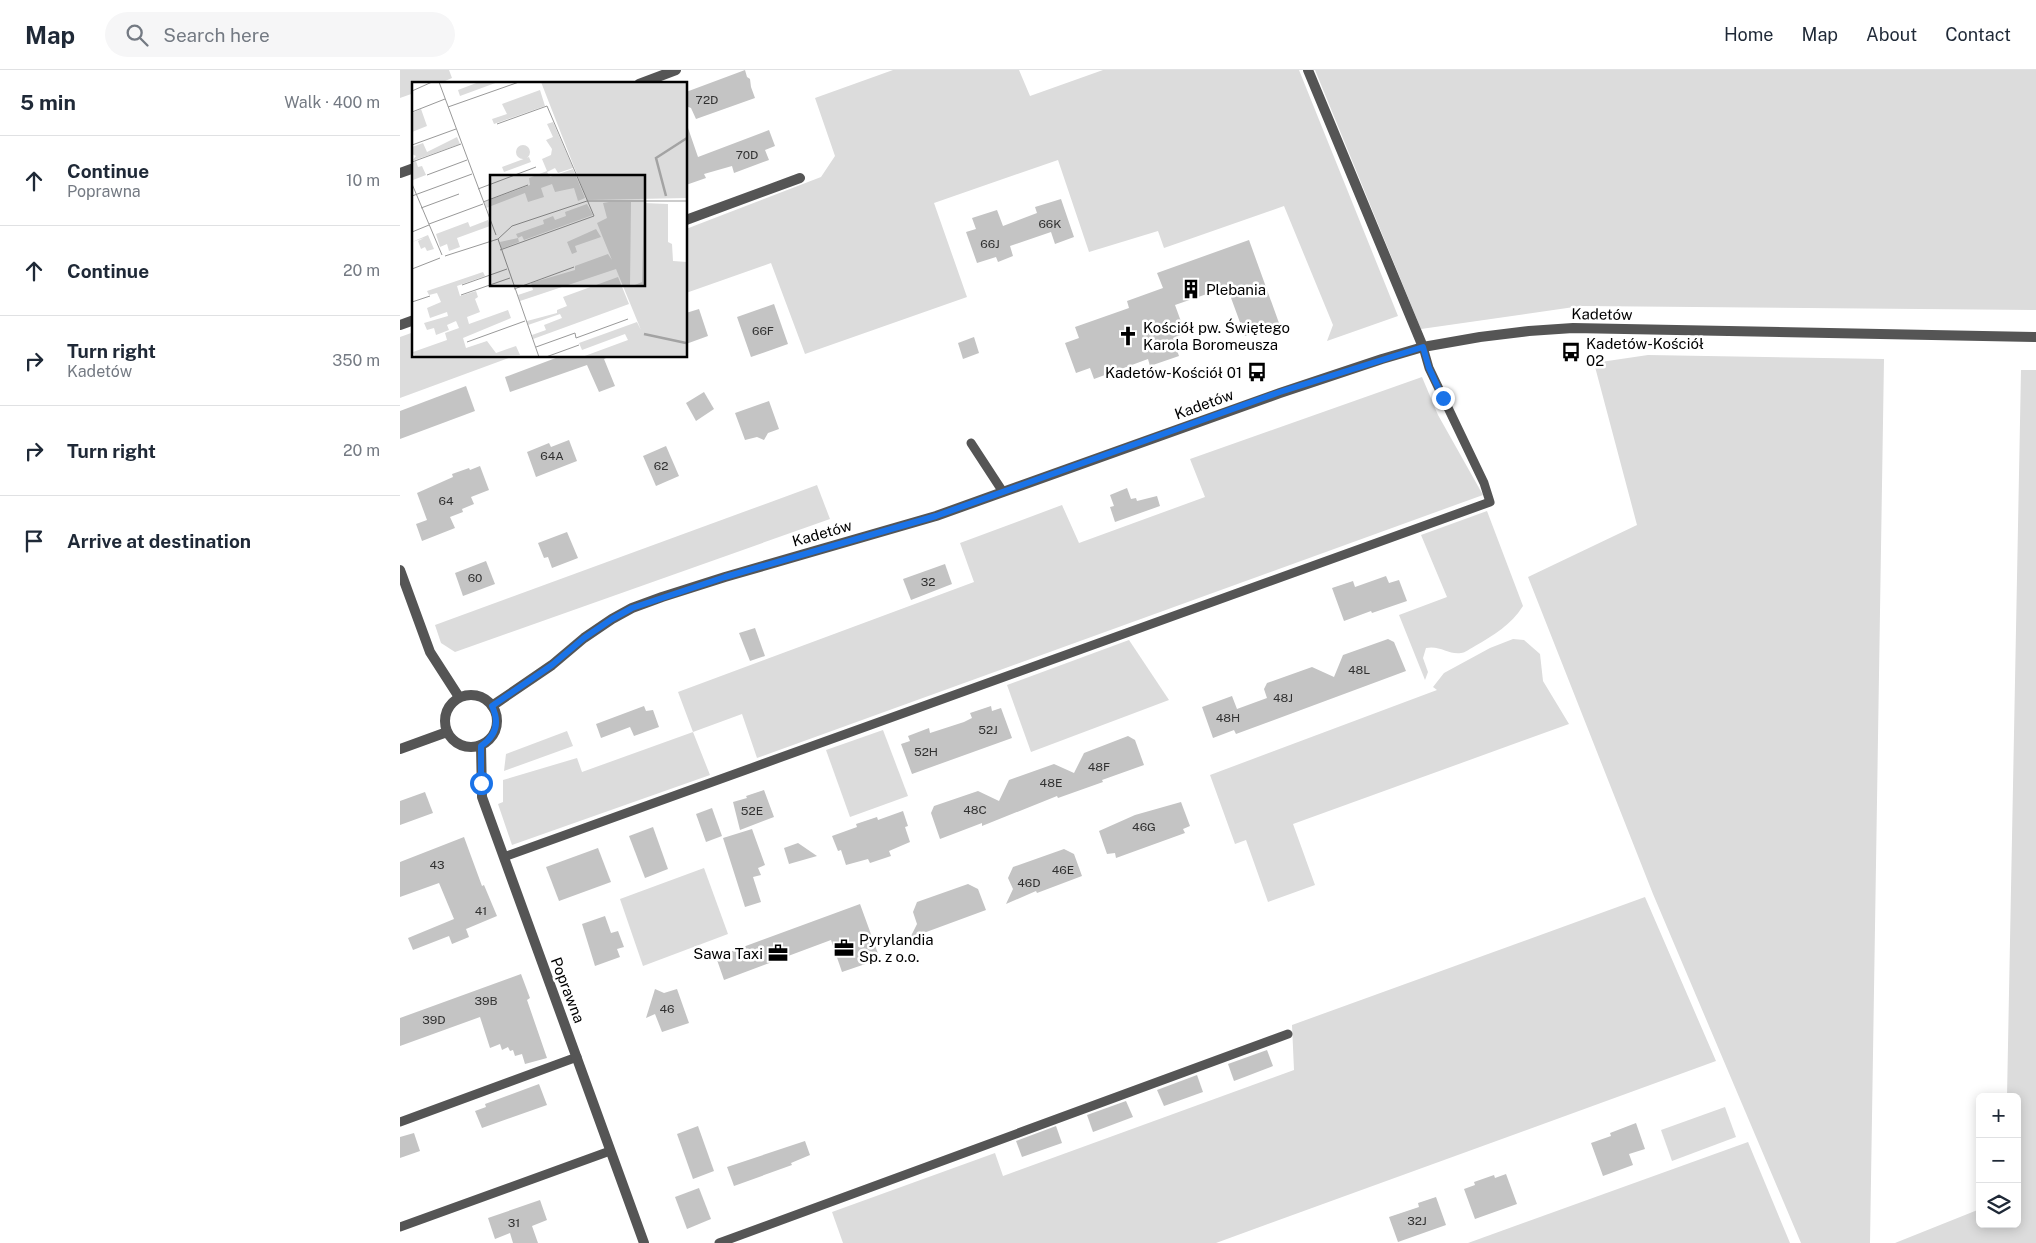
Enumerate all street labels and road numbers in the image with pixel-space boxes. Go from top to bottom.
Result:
street label: Kadetów [1571,305,1633,323]
street label: Kadetów [1172,385,1236,422]
street label: Kadetów [790,516,854,550]
street label: Poprawna [548,955,588,1025]

